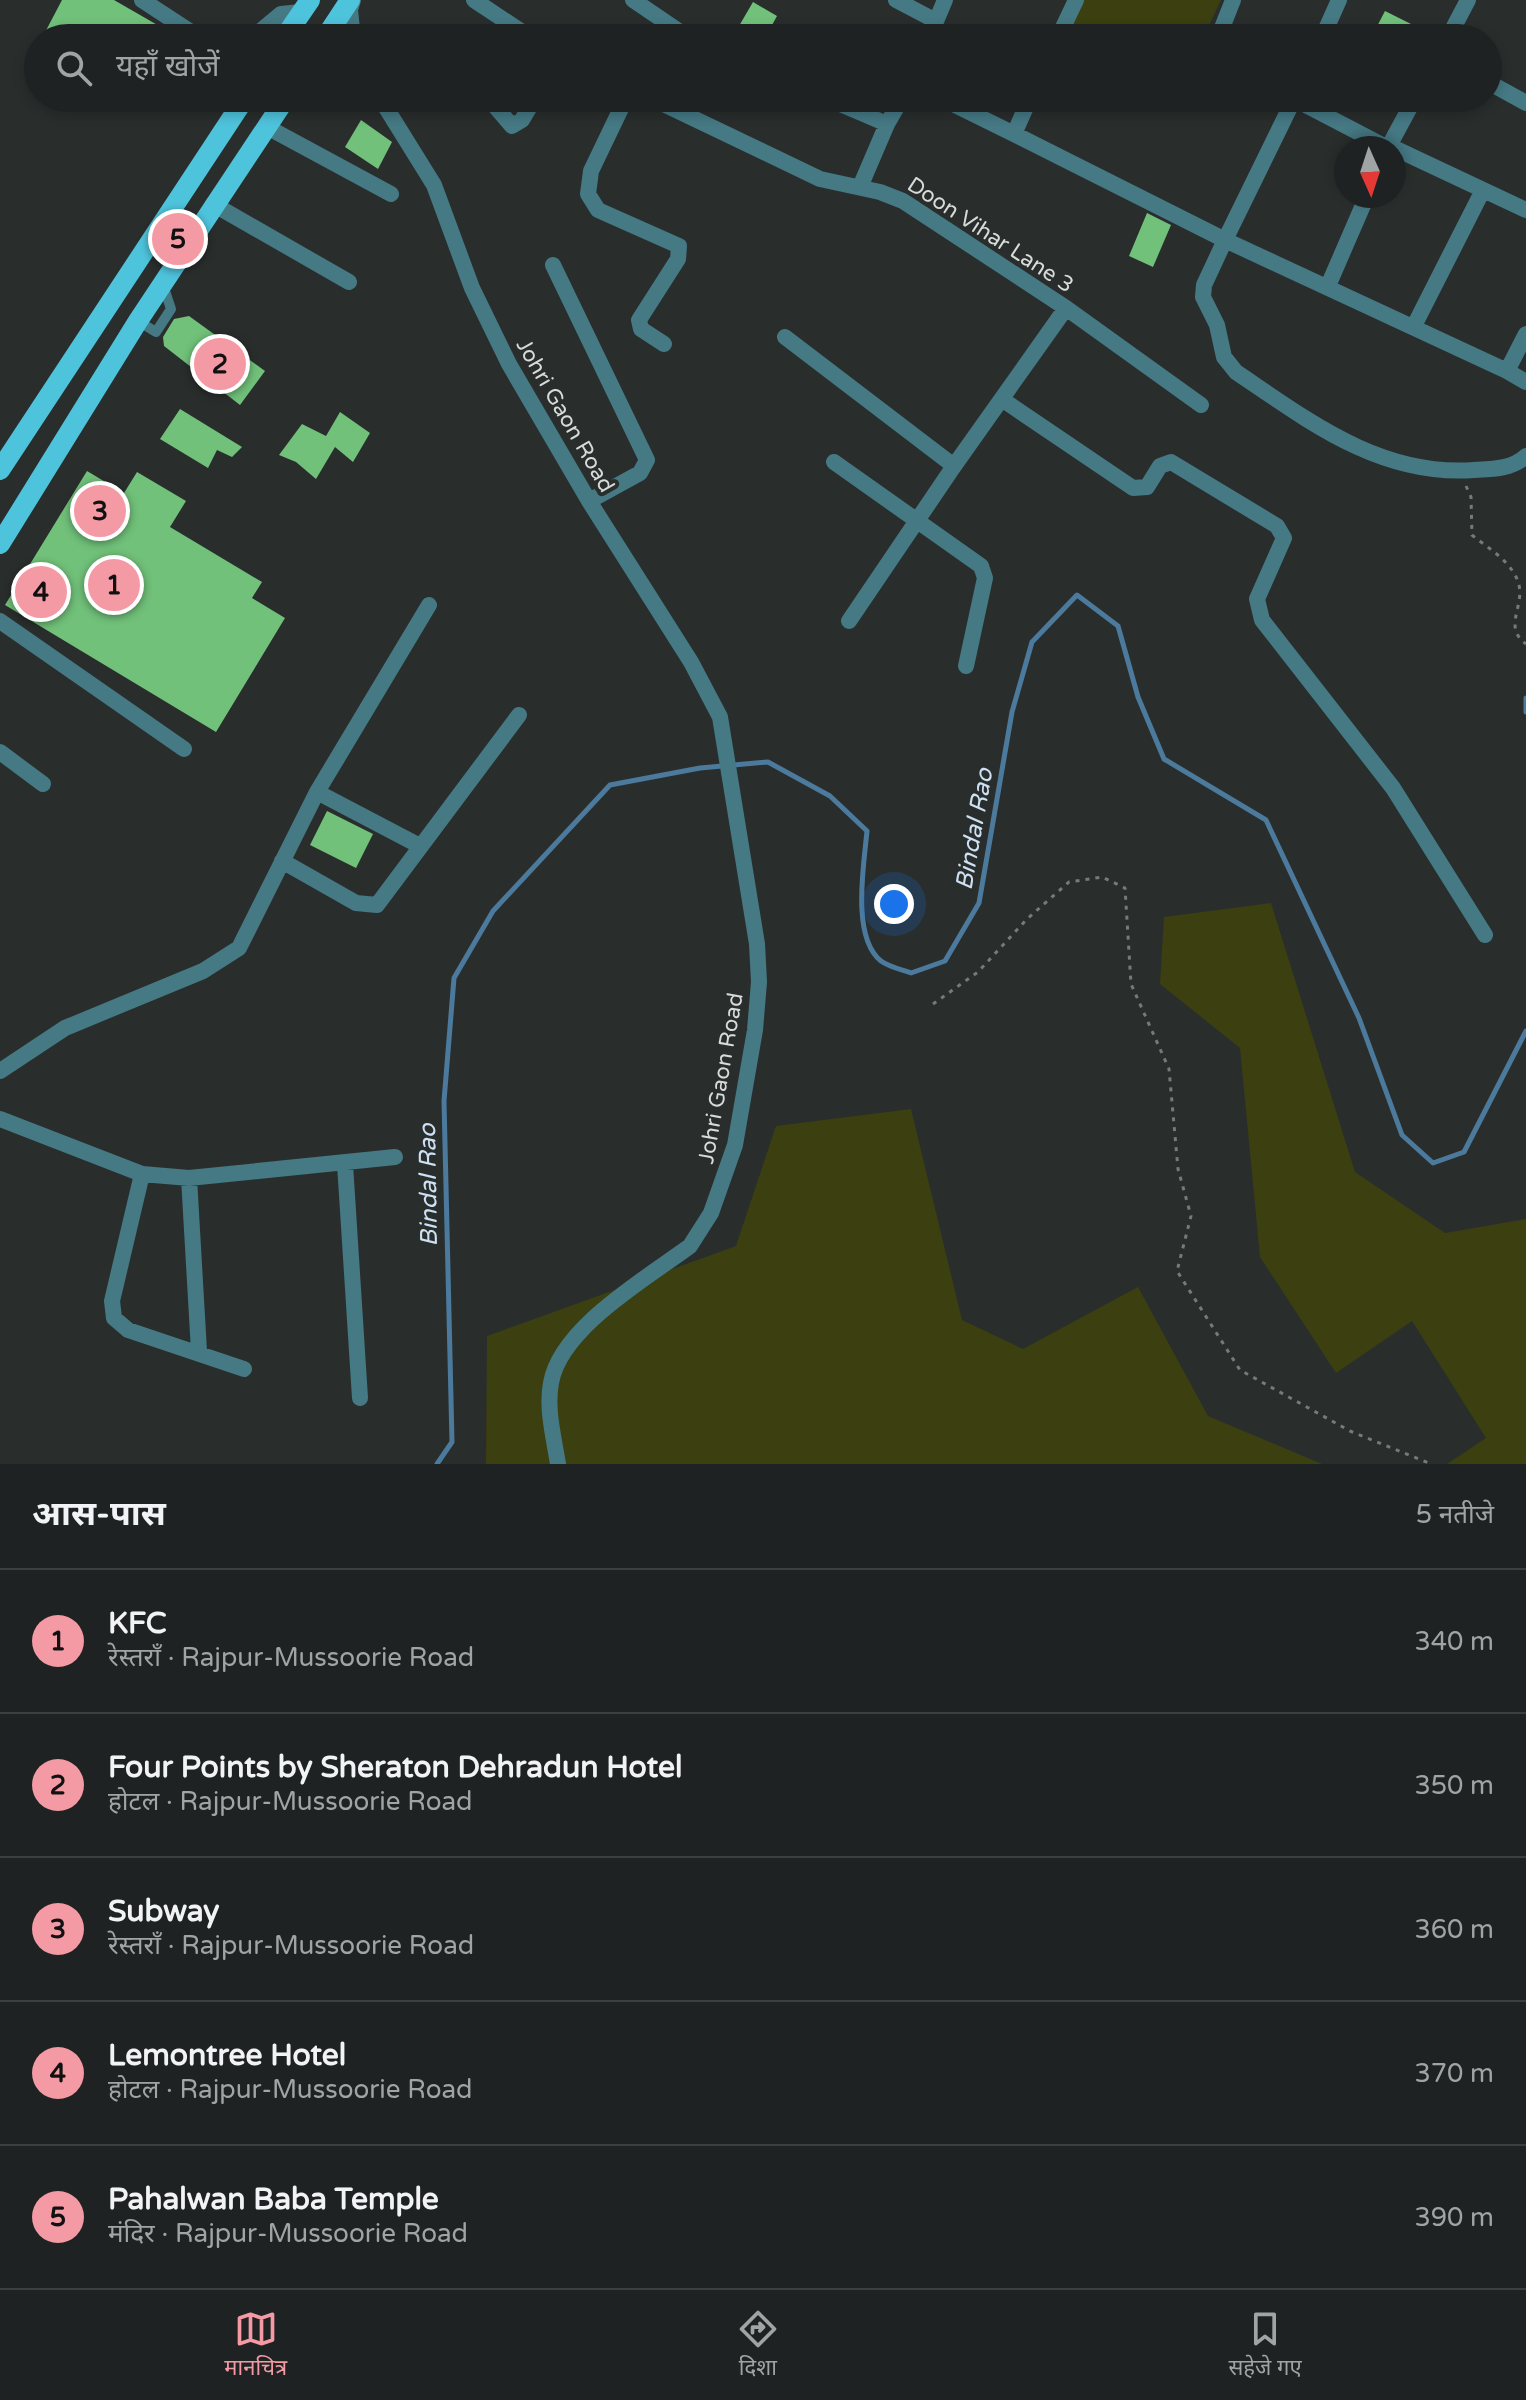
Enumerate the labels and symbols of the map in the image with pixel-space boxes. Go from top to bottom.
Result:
north arrow [1334,136,1406,208]
street label: Doon Vihar Lane 3 [903,171,1078,298]
pin: 5 [152,209,204,269]
pin: 2 [194,334,246,394]
street label: Johri Gaon Road [511,334,620,497]
pin: 3 [74,481,126,541]
pin: 1 [88,555,140,615]
pin: 4 [15,562,67,622]
water label: Bindal Rao [950,765,1000,892]
your location [874,884,914,924]
street label: Johri Gaon Road [693,991,749,1166]
water label: Bindal Rao [413,1122,444,1247]

